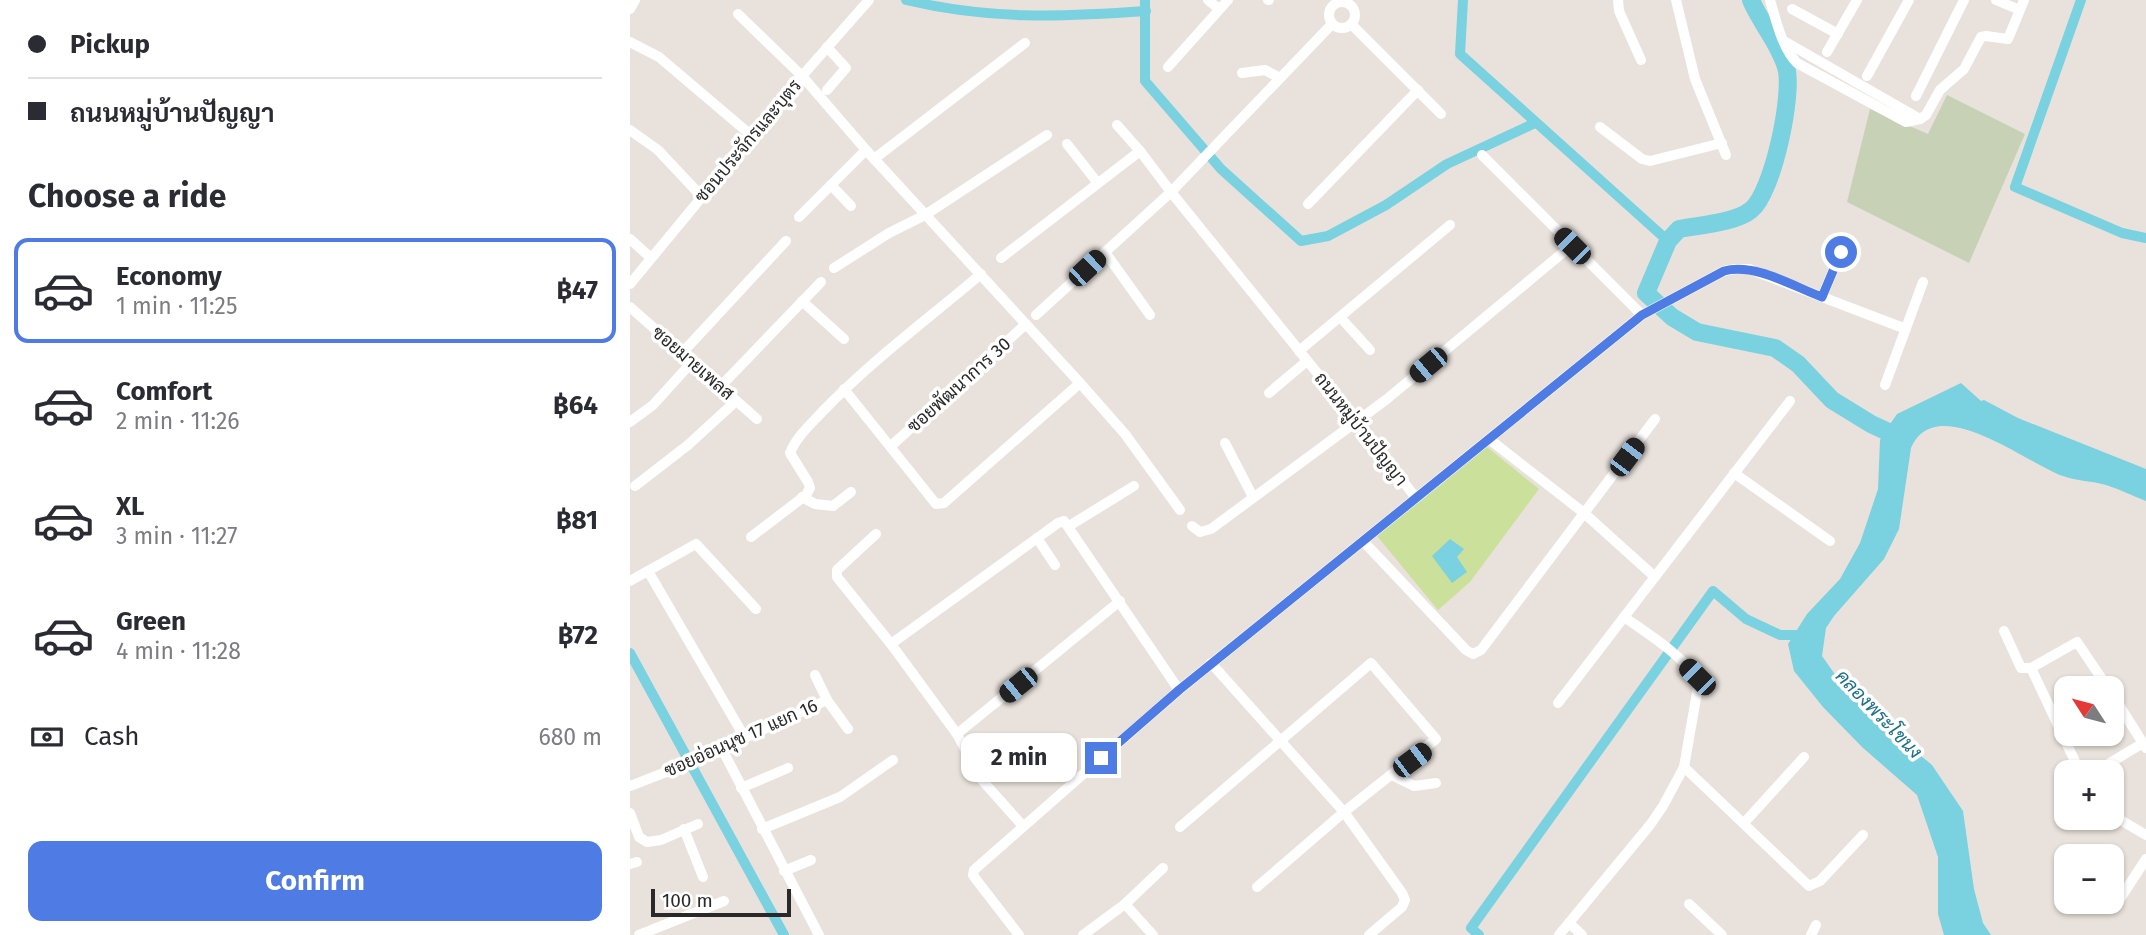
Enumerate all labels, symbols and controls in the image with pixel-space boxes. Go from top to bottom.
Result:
text: Pickup [70,29,150,60]
street label: ซอนประจักรและบุตร [690,75,807,208]
text: ถนนหมู่บ้านปัญญา [70,98,274,129]
text: Choose a ride [28,177,226,215]
car [1550,224,1595,268]
route start [1825,236,1857,268]
car [1065,246,1110,290]
icon: car [32,259,95,322]
text: Economy [116,261,222,292]
text: ฿47 [557,275,598,306]
text: 1 min · 11:25 [116,292,237,320]
street label: ซอยมายเพลส [647,321,739,405]
street label: ซอยพัฒนาการ 30 [903,333,1015,437]
car [1406,343,1451,387]
street label: ถนนหมู่บ้านปัญญา [1308,367,1413,491]
icon: car [32,374,95,437]
text: Comfort [116,376,212,407]
text: ฿64 [553,390,598,421]
text: 2 min · 11:26 [116,407,240,435]
car [1606,434,1649,480]
icon: car [32,489,95,552]
text: XL [116,491,144,522]
text: ฿81 [556,505,598,536]
text: 3 min · 11:27 [116,522,237,550]
icon: car [32,604,95,667]
text: Green [116,606,186,637]
text: ฿72 [558,620,598,651]
text: 4 min · 11:28 [116,637,241,665]
car [1675,655,1720,699]
car [996,664,1041,706]
water label: คลองพระโขนง [1831,664,1928,763]
north arrow [2054,676,2124,746]
map controls [2054,676,2124,914]
street label: ซอยอ่อนนุช 17 แยก 16 [661,693,821,783]
icon: cash [28,718,66,756]
text: Cash [84,721,140,752]
text: 680 m [538,723,602,751]
callout: 2 min [961,734,1077,782]
car [1389,739,1436,781]
route end [1085,742,1117,774]
text: 2 min [991,743,1047,771]
button: + [2054,760,2124,830]
button: Confirm [28,841,602,921]
button: − [2054,844,2124,914]
scale bar [651,886,791,918]
text: 100 m [662,889,713,912]

